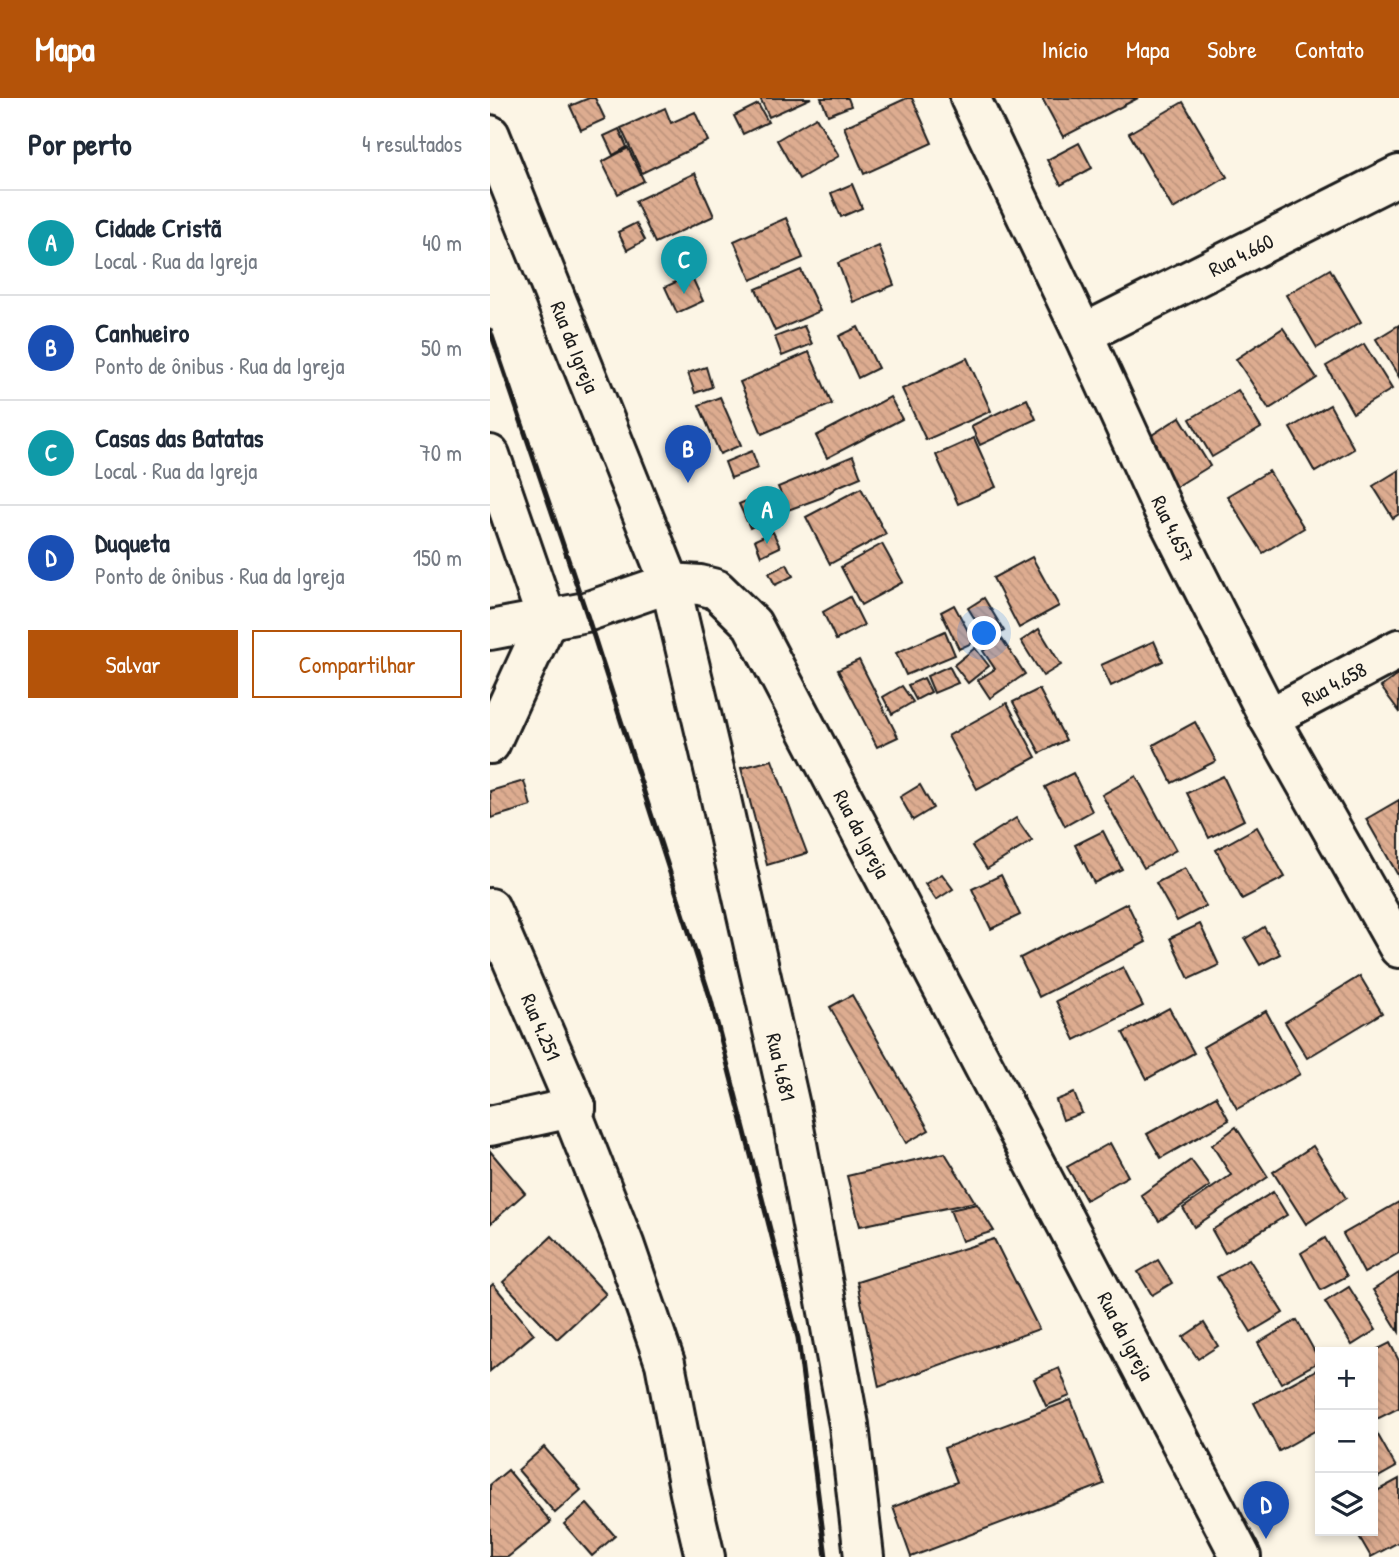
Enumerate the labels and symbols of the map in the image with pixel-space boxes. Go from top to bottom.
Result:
street label: Rua 4.660 [1203,226,1279,284]
pin: C [661,236,707,294]
street label: Rua da Igreja [544,297,606,397]
pin: B [665,425,711,483]
pin: A [744,486,790,544]
street label: Rua 4.657 [1144,491,1202,567]
your location [967,616,1001,650]
street label: Rua 4.658 [1296,655,1372,713]
street label: Rua da Igreja [827,785,897,883]
street label: Rua 4.251 [514,989,568,1065]
street label: Rua 4.681 [759,1030,803,1104]
street label: Rua da Igreja [1091,1287,1161,1385]
pin: D [1243,1481,1289,1539]

